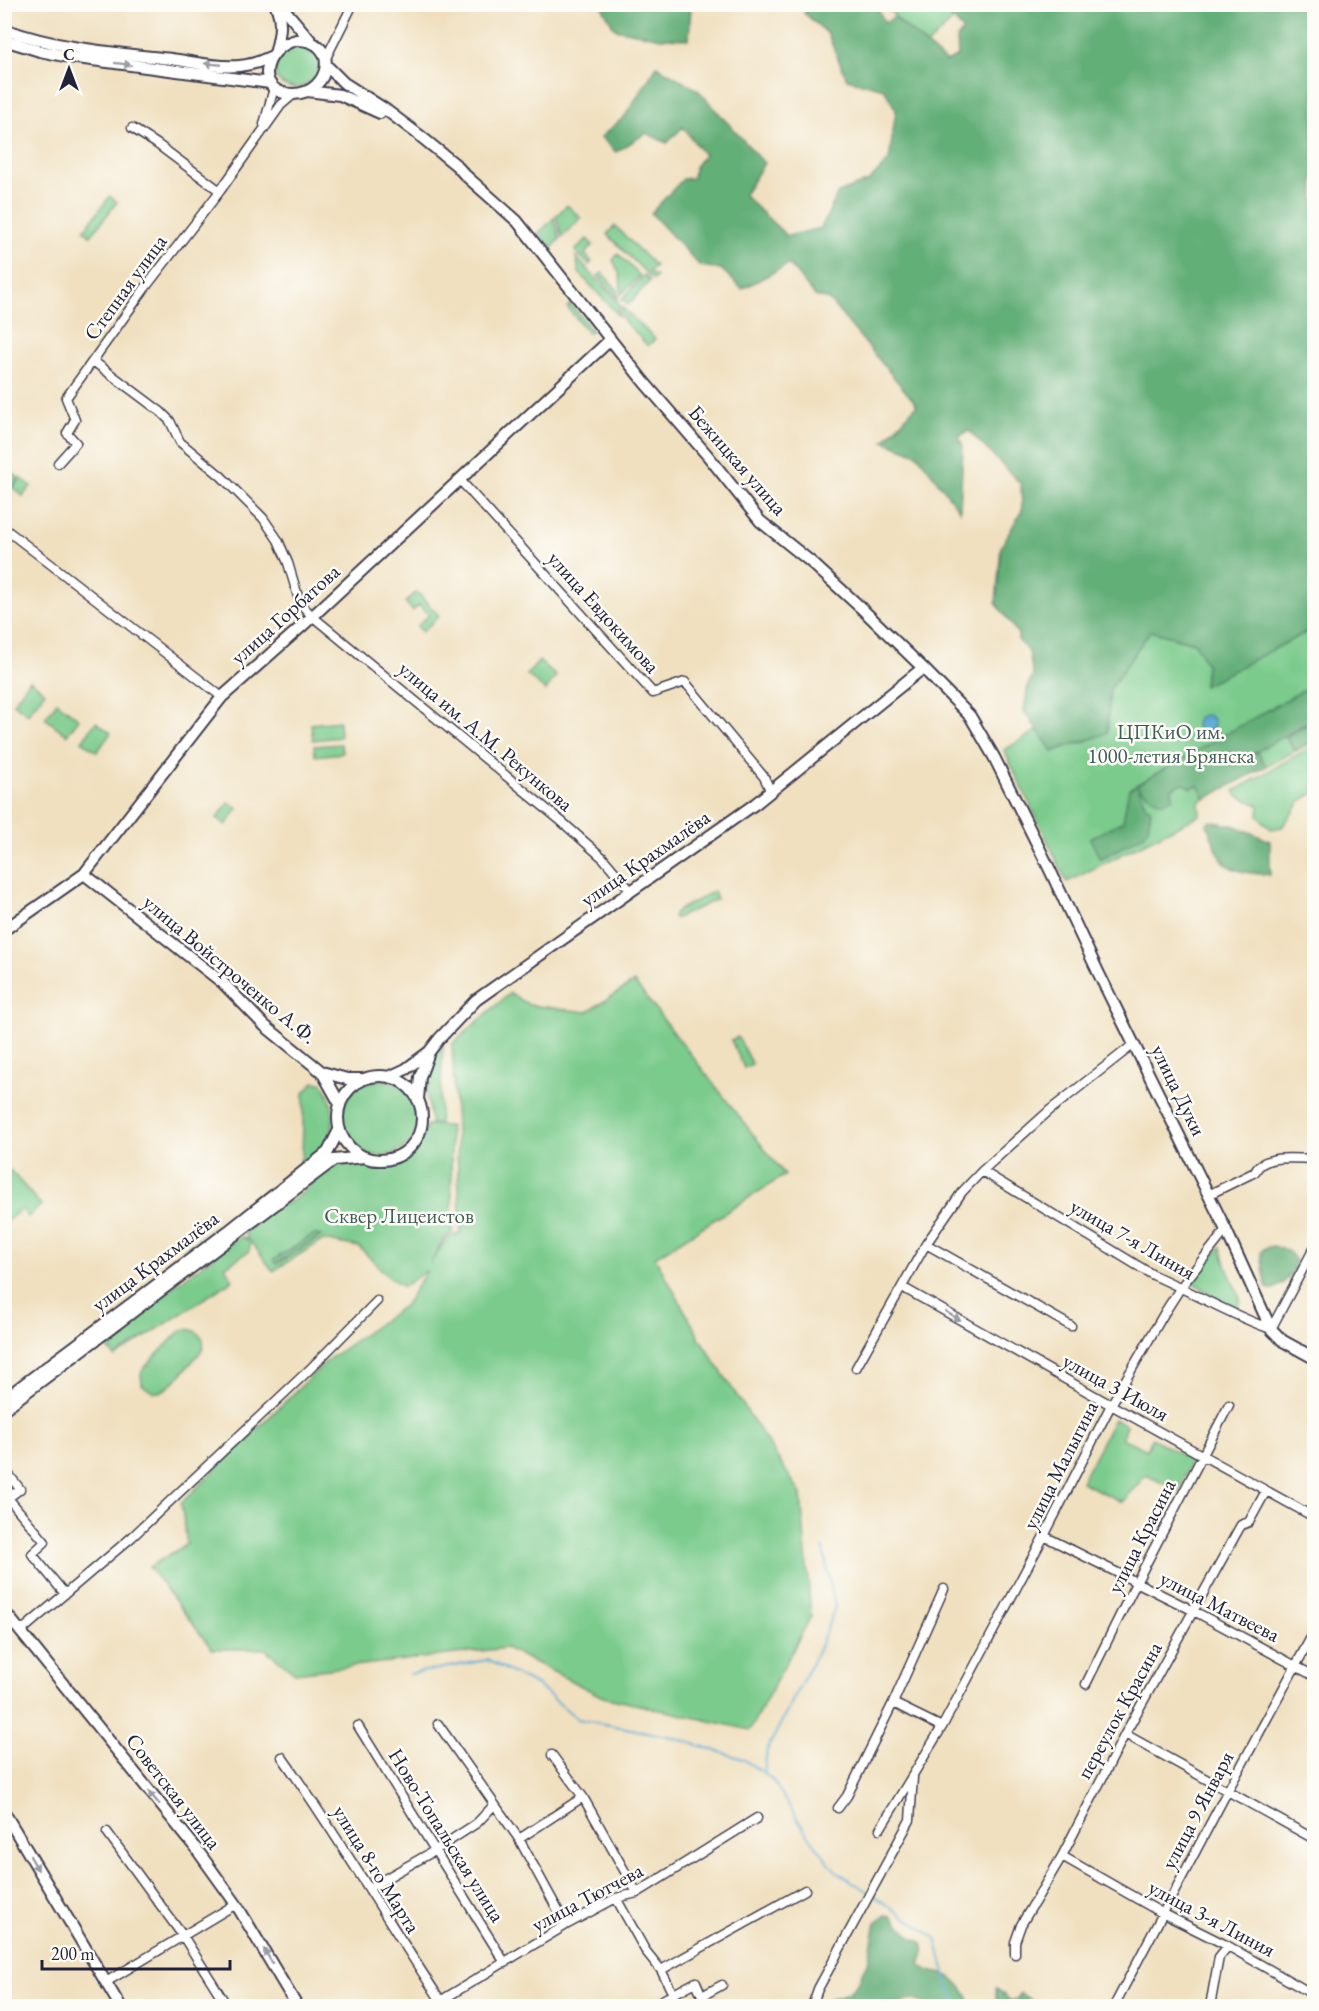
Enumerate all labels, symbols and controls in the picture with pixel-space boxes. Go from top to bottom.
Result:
north arrow [39,39,99,99]
text: С [63,44,75,65]
one-way arrow [114,59,133,69]
one-way arrow [203,59,222,69]
street label: Степная улица [78,228,173,345]
street label: Бежицкая улица [683,399,794,521]
street label: улица Евдокимова [542,545,666,679]
street label: улица Горбатова [225,557,346,670]
street label: улица им. А.М. Рекункова [393,655,579,817]
park label: ЦПКиО им. 1000-летия Брянска [1087,718,1255,769]
street label: улица Крахмалёва [575,803,716,913]
street label: улица Войстроченко А.Ф. [138,888,322,1050]
street label: улица Дуки [1145,1040,1213,1140]
street label: улица 7-я Линия [1066,1192,1200,1286]
park label: Сквер Лицеистов [324,1202,474,1229]
street label: улица Крахмалёва [86,1204,224,1318]
one-way arrow [945,1310,961,1321]
street label: улица 3 Июля [1058,1347,1174,1427]
street label: улица Малыгина [1016,1396,1104,1534]
street label: улица Красина [1101,1474,1182,1598]
street label: улица Матвеева [1155,1564,1285,1648]
street label: переулок Красина [1070,1636,1168,1783]
street label: Советская улица [120,1728,228,1855]
street label: Ново-Топальская улица [383,1743,512,1927]
street label: улица 9 Января [1155,1746,1239,1874]
one-way arrow [148,1790,161,1806]
street label: улица 8-го Марта [327,1800,427,1939]
one-way arrow [28,1855,39,1871]
street label: улица Тютчева [527,1856,648,1938]
street label: улица 3-я Линия [1144,1873,1280,1963]
scale bar [42,1933,230,1971]
text: 200 m [51,1942,95,1965]
one-way arrow [263,1947,273,1964]

